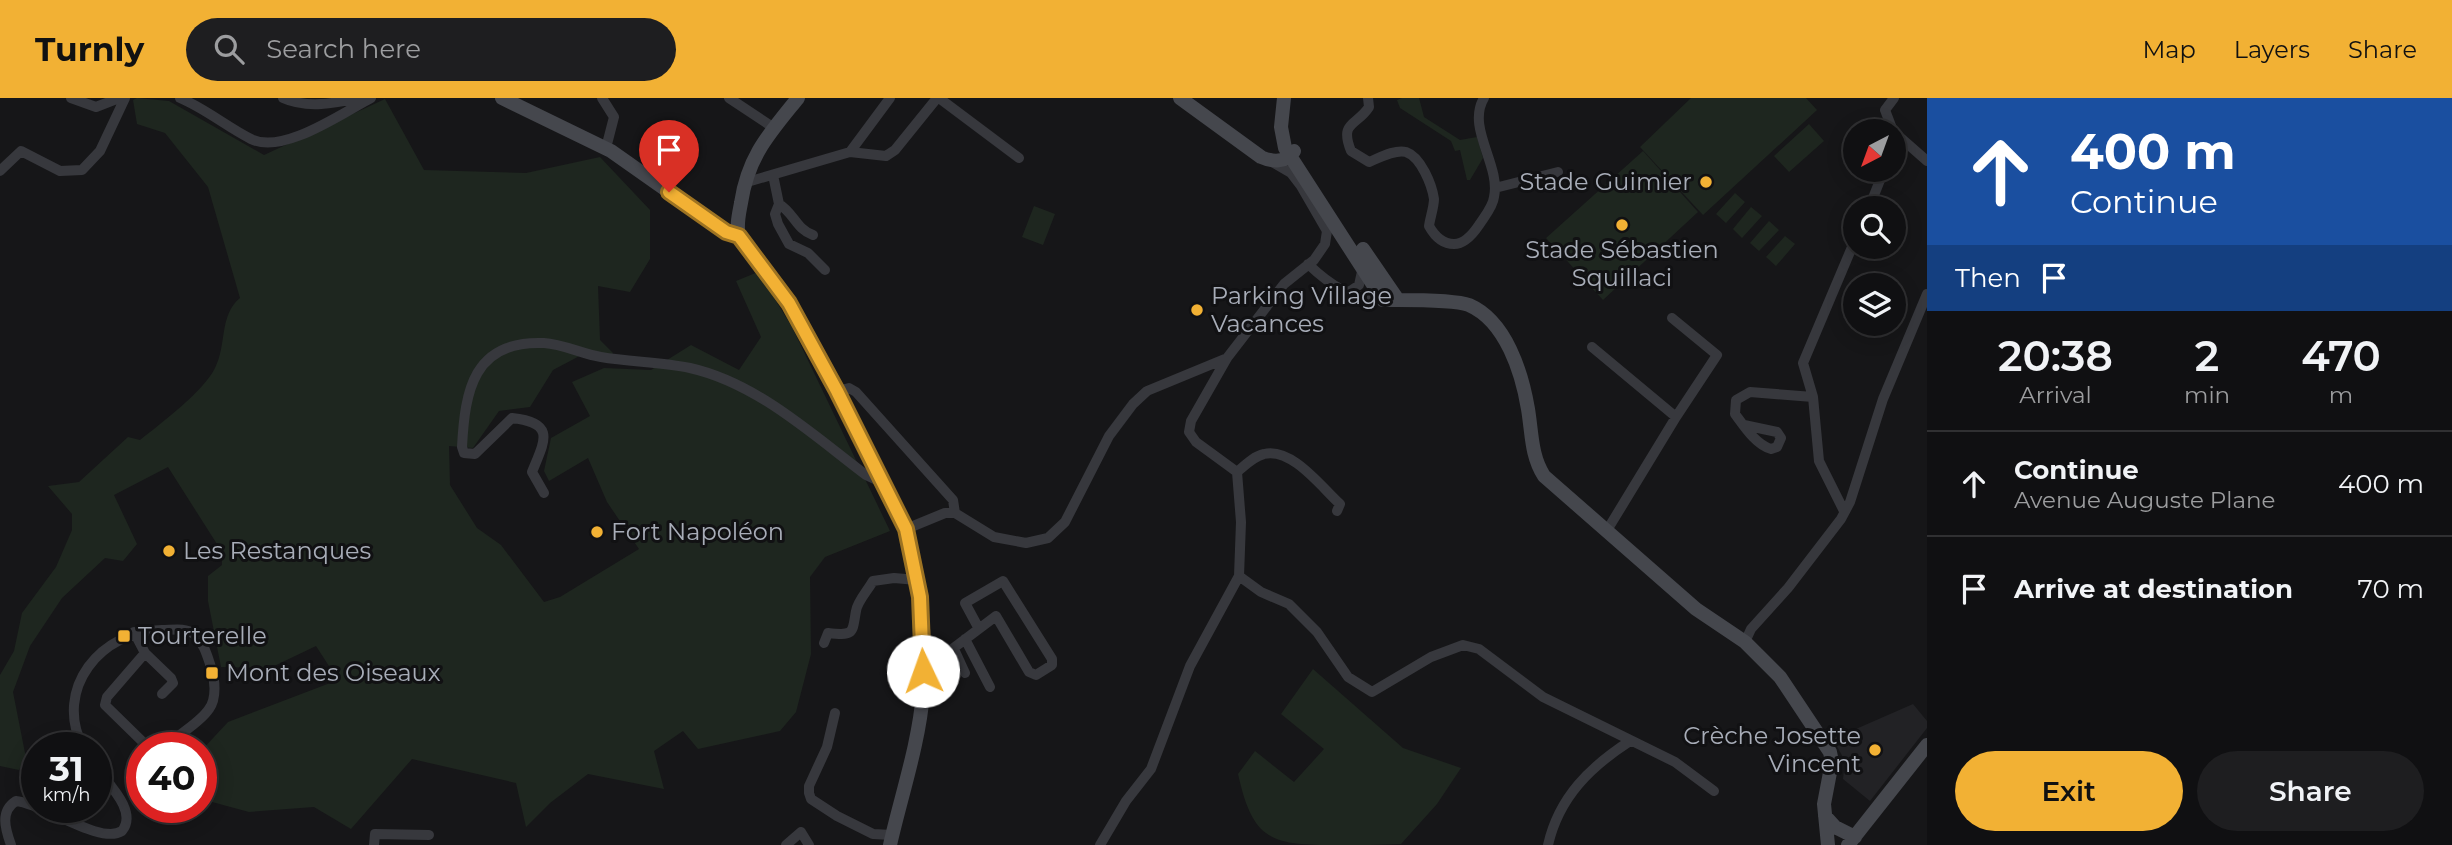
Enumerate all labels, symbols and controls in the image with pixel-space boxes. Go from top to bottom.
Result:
search box [186,18,676,81]
text: Turnly [35,29,144,69]
icon: search [210,30,248,68]
text: Search here [266,33,421,65]
text: Map [2142,35,2196,64]
text: Layers [2234,35,2310,64]
text: Share [2348,35,2417,64]
north arrow [1843,119,1906,182]
map controls [1843,119,1906,336]
pin [639,120,699,192]
text: 400 m [2070,122,2236,181]
icon: ahead [1955,126,2046,217]
icon: arrive [650,131,688,169]
place label: Stade Guimier [1520,167,1692,196]
marker: Stade Guimier [1698,174,1714,190]
text: Continue [2070,182,2218,221]
button: search [1843,196,1906,259]
marker: Stade Sébastien Squillaci [1614,217,1630,233]
place label: Stade Sébastien Squillaci [1525,235,1719,292]
icon: arrive [2035,259,2073,297]
text: Then [1955,262,2021,294]
button: layers [1843,273,1906,336]
place label: Parking Village Vacances [1211,281,1392,338]
marker: Parking Village Vacances [1189,302,1205,318]
text: 20:38 [1998,330,2113,382]
text: 2 [2195,330,2219,382]
text: 470 [2301,330,2381,382]
text: Arrival [2019,381,2092,409]
text: min [2184,381,2230,409]
text: m [2329,381,2353,409]
text: Continue [2014,454,2139,486]
icon: ahead [1955,465,1993,503]
text: 400 m [2338,468,2424,500]
text: Avenue Auguste Plane [2014,486,2276,514]
place label: Fort Napoléon [611,517,784,546]
marker: Fort Napoléon [589,524,605,540]
place label: Les Restanques [183,536,371,565]
marker: Les Restanques [161,543,177,559]
icon: arrive [1955,570,1993,608]
text: Arrive at destination [2014,573,2293,605]
text: 70 m [2358,573,2424,605]
place label: Tourterelle [138,621,267,650]
marker: Tourterelle [116,628,132,644]
position arrow [886,634,960,708]
place label: Mont des Oiseaux [226,658,441,687]
marker: Mont des Oiseaux [204,665,220,681]
place label: Crèche Josette Vincent [1683,721,1861,778]
speed limit sign: 40 [126,732,217,823]
marker: Crèche Josette Vincent [1867,742,1883,758]
text: 31 [49,747,84,790]
button: Exit [1955,751,2183,831]
button: Share [2197,751,2424,831]
text: km/h [42,784,91,806]

